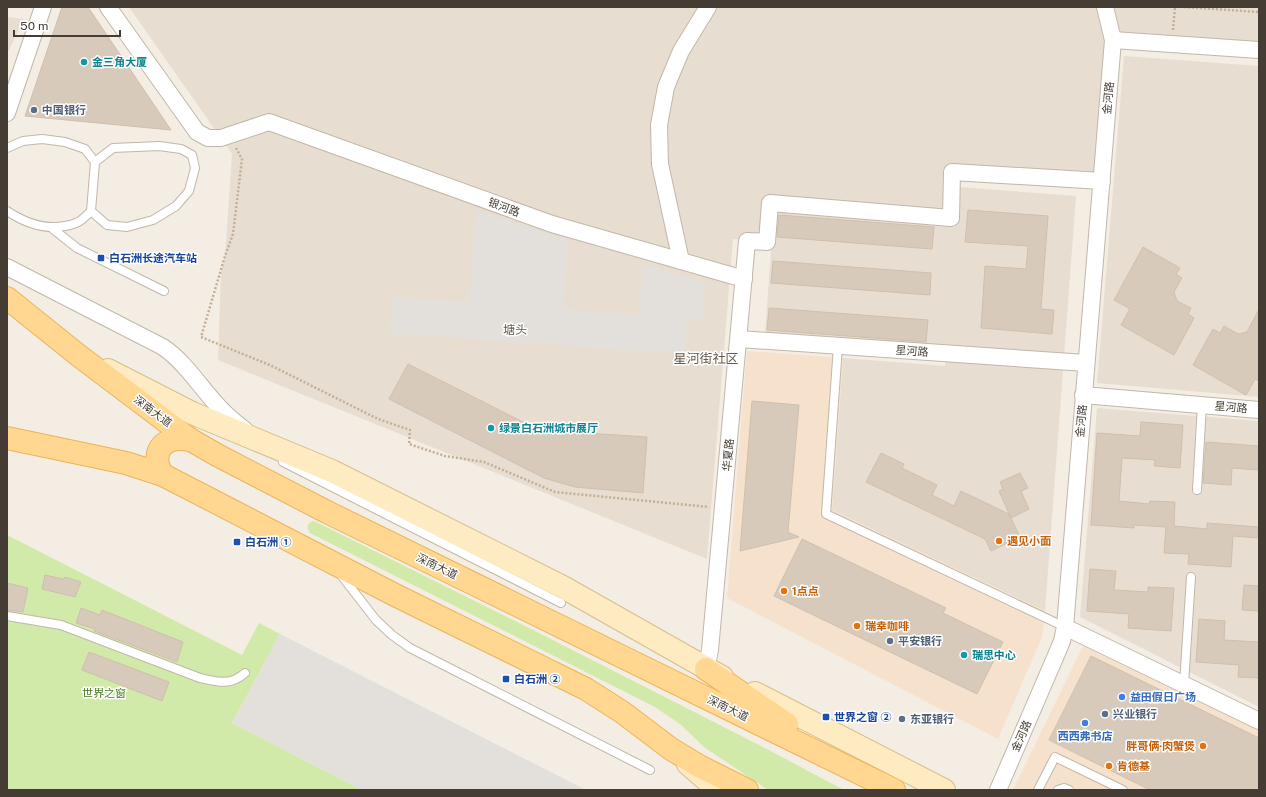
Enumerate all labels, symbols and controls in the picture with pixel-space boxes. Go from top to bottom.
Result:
scale bar [14,12,120,38]
text: 50 m [20,19,48,33]
place label: 金三角大厦 [92,56,147,68]
marker: 金三角大厦 [79,57,89,67]
street label: 金河路 [1101,81,1115,115]
place label: 中国银行 [42,104,86,116]
marker: 中国银行 [29,105,39,115]
street label: 银河路 [486,196,522,218]
place label: 白石洲长途汽车站 [109,252,197,264]
marker: 白石洲长途汽车站 [96,253,106,263]
district label: 塘头 [503,323,527,337]
street label: 星河路 [895,344,929,358]
district label: 星河街社区 [673,351,739,366]
street label: 深南大道 [132,393,174,429]
street label: 星河路 [1214,400,1248,414]
street label: 金河路 [1074,404,1088,438]
place label: 绿景白石洲城市展厅 [499,422,598,434]
marker: 绿景白石洲城市展厅 [486,423,496,433]
street label: 华夏路 [721,438,735,472]
place label: 遇见小面 [1007,535,1051,547]
place label: 白石洲 ① [245,536,291,548]
marker: 遇见小面 [994,536,1004,546]
marker: 白石洲 ① [232,537,242,547]
street label: 深南大道 [415,551,459,581]
place label: 1点点 [792,585,819,597]
marker: 1点点 [779,586,789,596]
place label: 瑞幸咖啡 [865,620,909,632]
marker: 瑞幸咖啡 [852,621,862,631]
place label: 平安银行 [898,635,942,647]
marker: 平安银行 [885,636,895,646]
place label: 瑞思中心 [972,649,1016,661]
marker: 瑞思中心 [959,650,969,660]
place label: 白石洲 ② [514,673,560,685]
marker: 白石洲 ② [501,674,511,684]
park label: 世界之窗 [82,687,126,699]
place label: 益田假日广场 [1130,691,1196,703]
marker: 益田假日广场 [1117,692,1127,702]
street label: 深南大道 [706,693,750,723]
place label: 兴业银行 [1113,708,1157,720]
marker: 兴业银行 [1100,709,1110,719]
place label: 世界之窗 ② [834,711,891,723]
marker: 世界之窗 ② [821,712,831,722]
place label: 东亚银行 [910,713,954,725]
marker: 东亚银行 [897,714,907,724]
street label: 金河路 [1009,718,1033,754]
marker: 西西弗书店 [1080,718,1090,728]
place label: 西西弗书店 [1058,730,1113,742]
place label: 胖哥俩·肉蟹煲 [1126,740,1195,752]
marker: 胖哥俩·肉蟹煲 [1198,741,1208,751]
place label: 肯德基 [1117,760,1150,772]
marker: 肯德基 [1104,761,1114,771]

